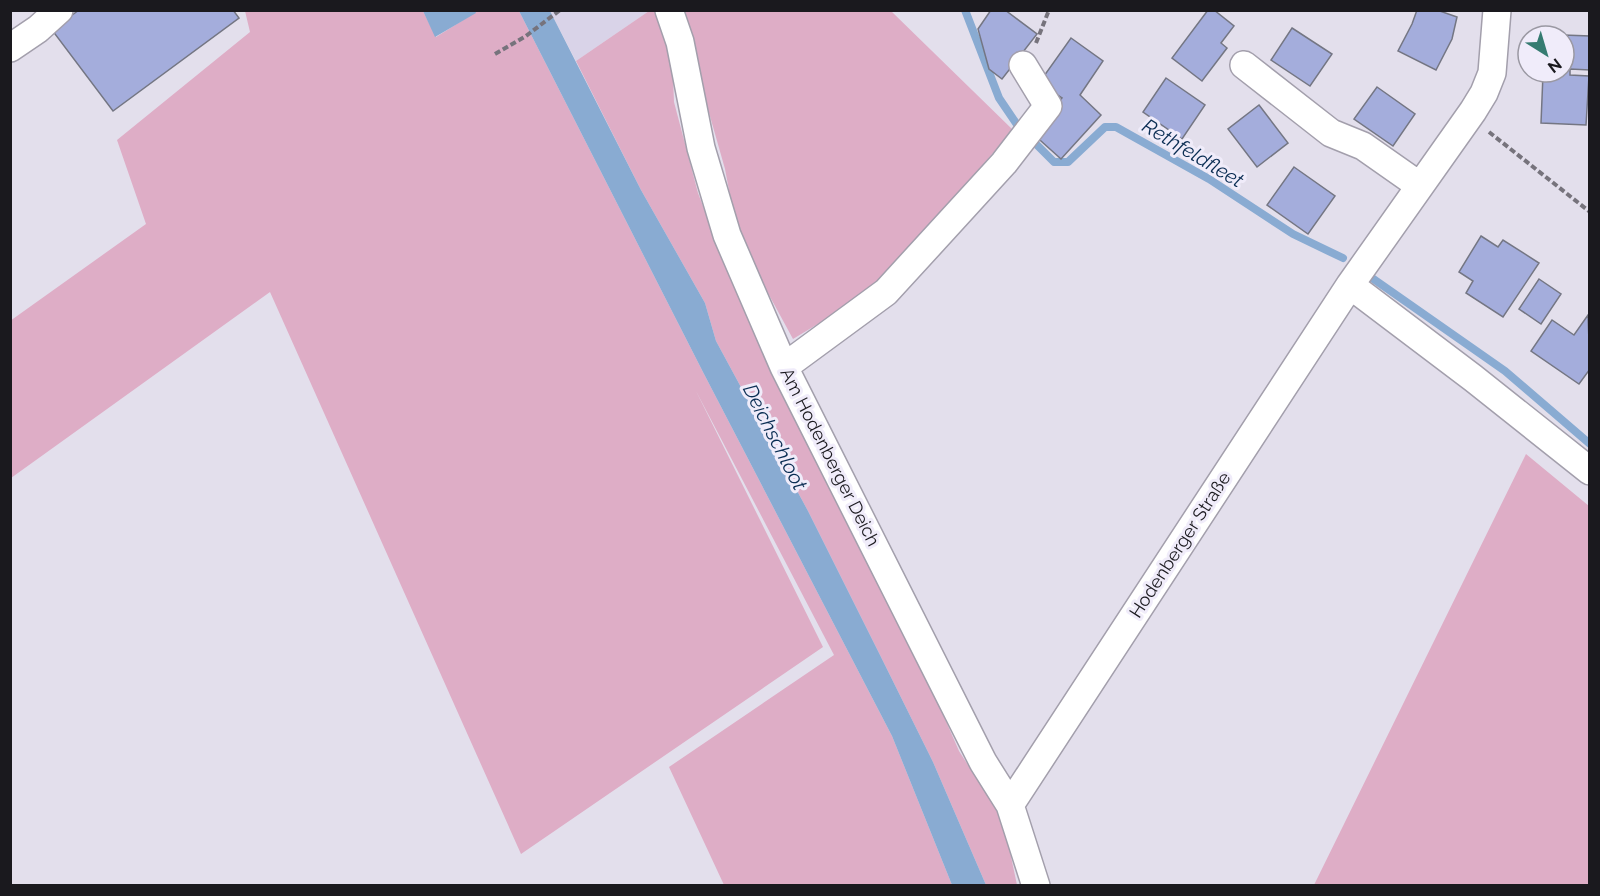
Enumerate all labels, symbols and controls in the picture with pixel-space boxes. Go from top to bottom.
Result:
north arrow [1516,24,1576,84]
text: N [1544,54,1565,77]
water label: Rethfeldfleet [1138,114,1248,193]
street label: Am Hodenberger Deich [776,364,885,549]
water label: Deichschloot [738,380,812,495]
street label: Hodenberger Straße [1125,468,1235,621]

